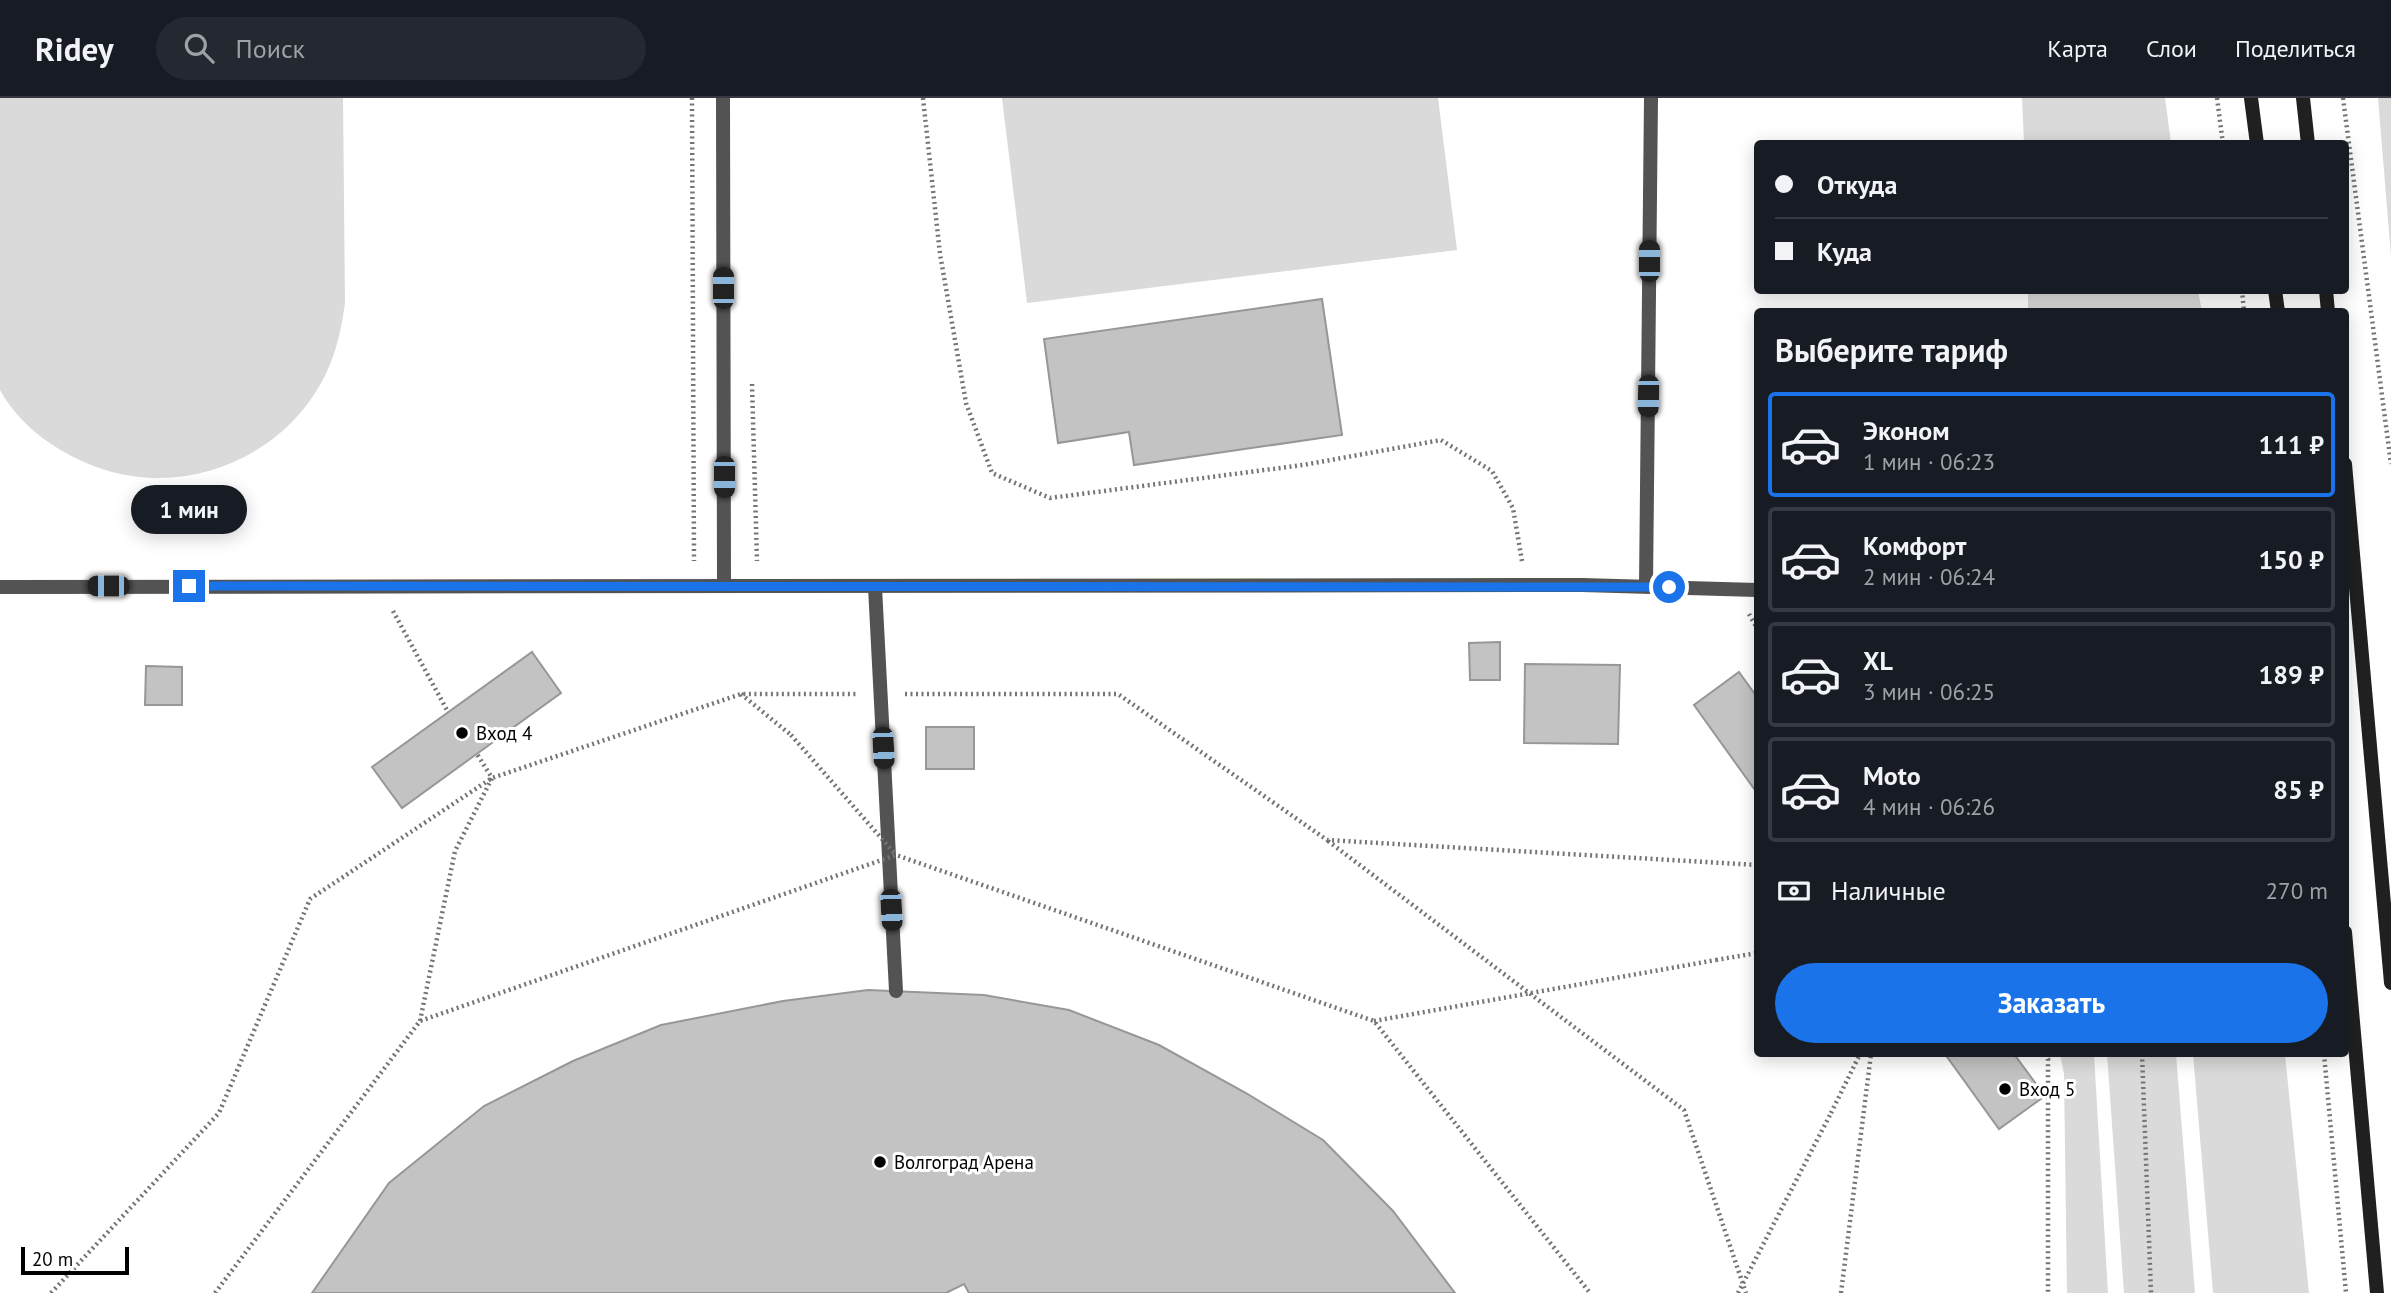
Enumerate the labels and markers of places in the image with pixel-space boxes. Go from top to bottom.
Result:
place label: Вход 4 [476,721,532,745]
marker: Вход 4 [454,725,470,741]
place label: Вход 5 [2019,1077,2075,1101]
marker: Вход 5 [1997,1081,2013,1097]
place label: Волгоград Арена [894,1150,1034,1174]
marker: Волгоград Арена [872,1154,888,1170]

